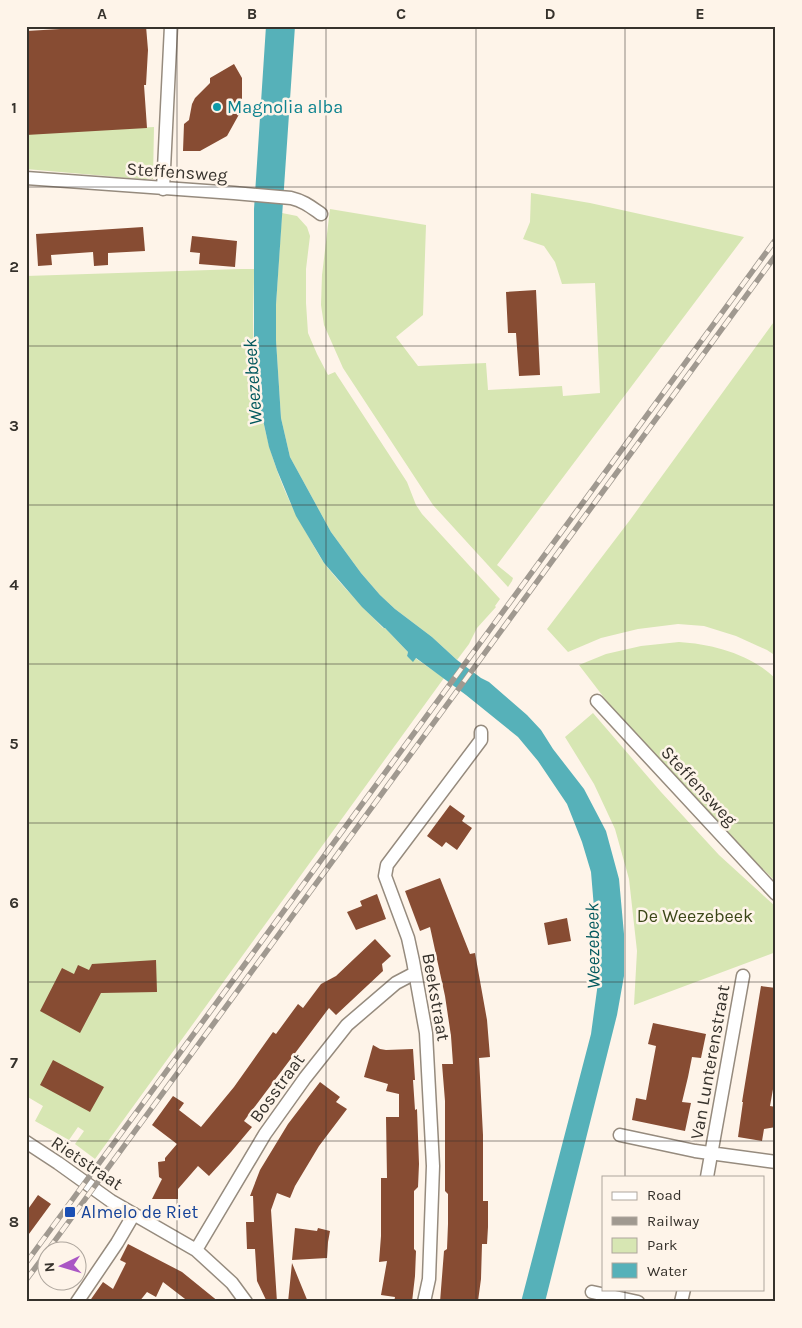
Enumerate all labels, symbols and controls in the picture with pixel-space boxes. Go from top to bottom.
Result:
text: A [97,4,107,23]
text: B [247,4,257,23]
text: C [396,4,406,23]
text: D [545,4,556,23]
text: E [695,4,705,23]
place label: Magnolia alba [227,96,343,118]
text: 1 [11,98,17,117]
marker: Magnolia alba [211,101,223,113]
street label: Steffensweg [126,157,228,187]
text: 2 [9,257,19,276]
water label: Weezebeek [239,338,267,426]
text: 3 [9,416,19,435]
text: 4 [9,575,19,594]
text: 5 [9,734,19,753]
street label: Steffensweg [656,741,742,831]
text: 6 [9,893,19,912]
water label: Weezebeek [581,902,605,989]
park label: De Weezebeek [637,905,753,927]
street label: Beekstraat [417,951,455,1043]
street label: Van Lunterenstraat [686,983,734,1141]
street label: Bosstraat [245,1049,309,1127]
text: 7 [10,1053,18,1072]
street label: Rietstraat [47,1131,127,1195]
legend [602,1176,764,1290]
text: Road [647,1186,682,1204]
place label: Almelo de Riet [81,1201,198,1223]
marker: Almelo de Riet [63,1205,77,1219]
text: 8 [9,1212,19,1231]
text: Railway [647,1212,699,1230]
text: Park [647,1236,677,1254]
north arrow [38,1240,88,1290]
text: N [41,1261,58,1273]
text: Water [647,1262,688,1280]

